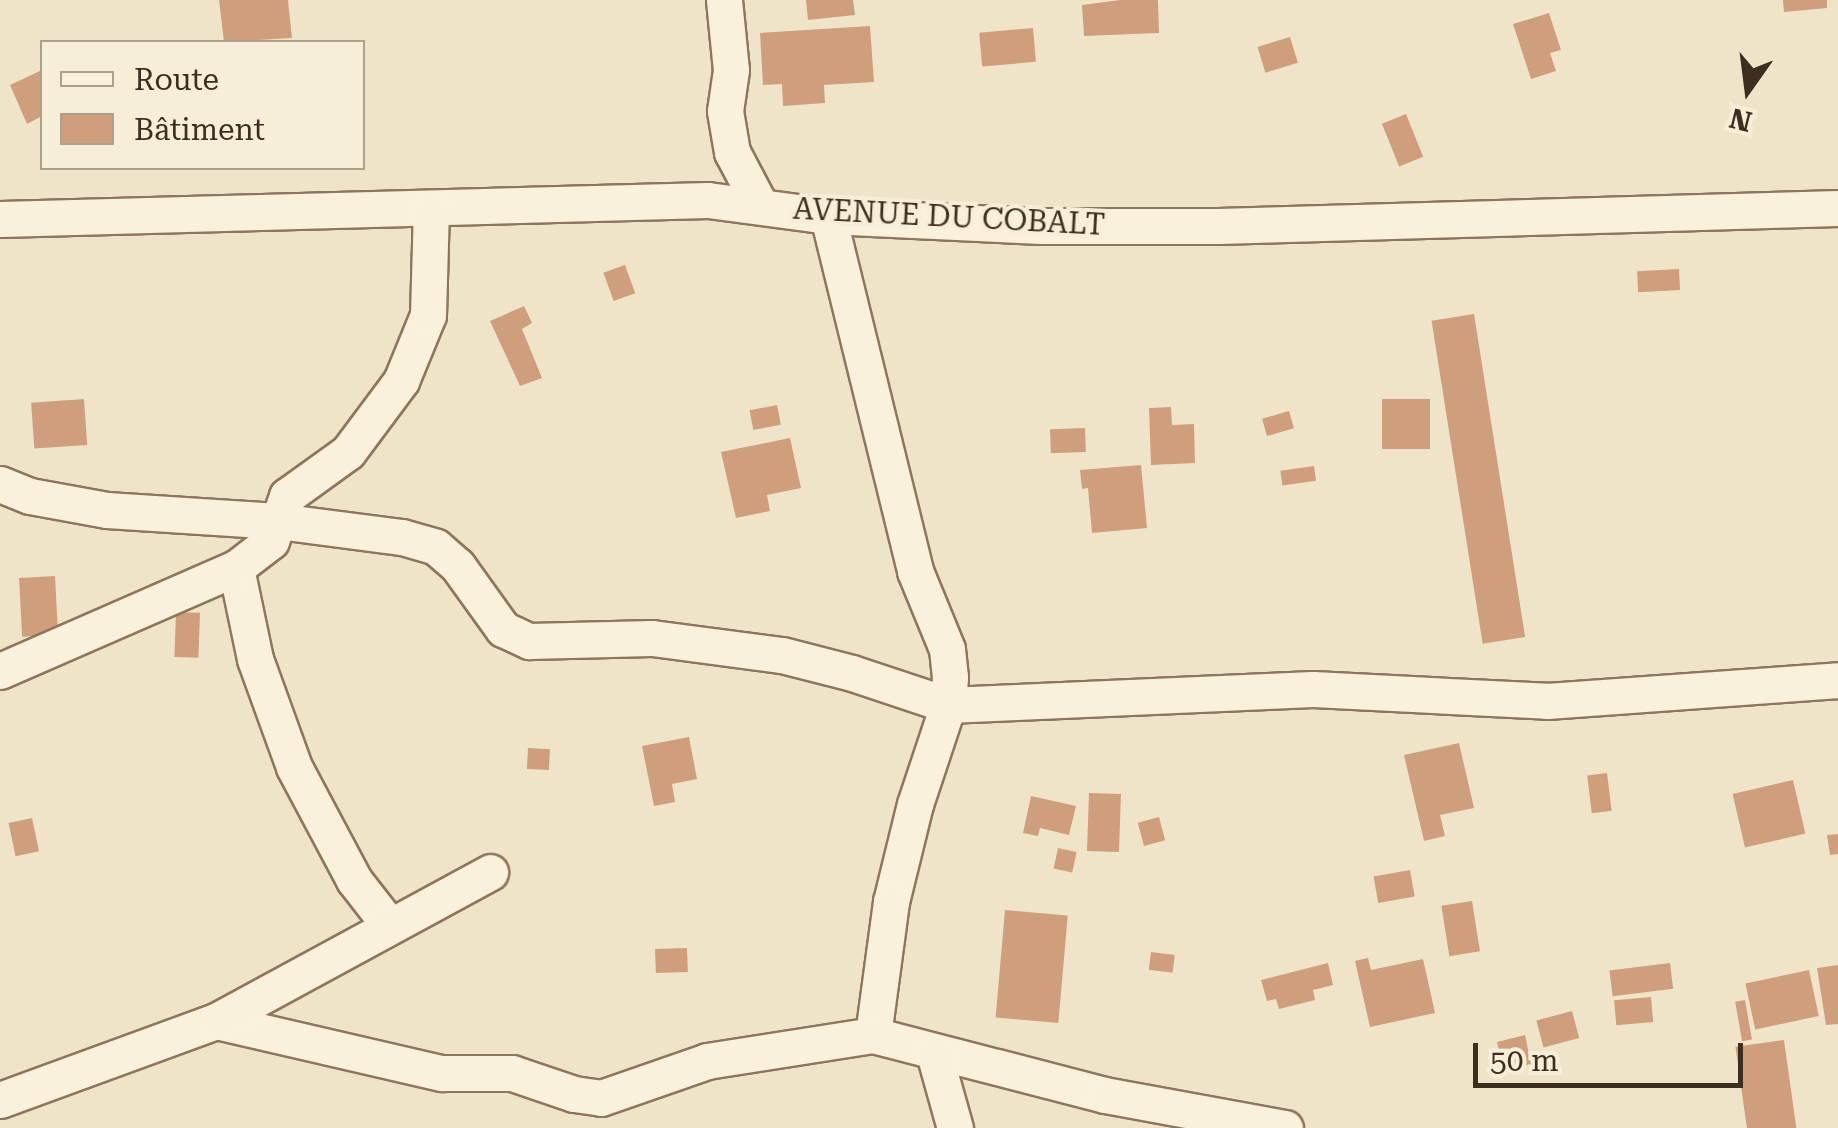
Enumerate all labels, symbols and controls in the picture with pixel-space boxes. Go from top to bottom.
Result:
legend [40,40,365,170]
north arrow [1698,40,1798,140]
text: Route [134,62,219,97]
text: N [1726,101,1755,138]
text: Bâtiment [134,112,265,147]
street label: AVENUE DU COBALT [792,191,1106,243]
scale bar [1478,1023,1748,1085]
text: 50 m [1490,1043,1559,1078]

